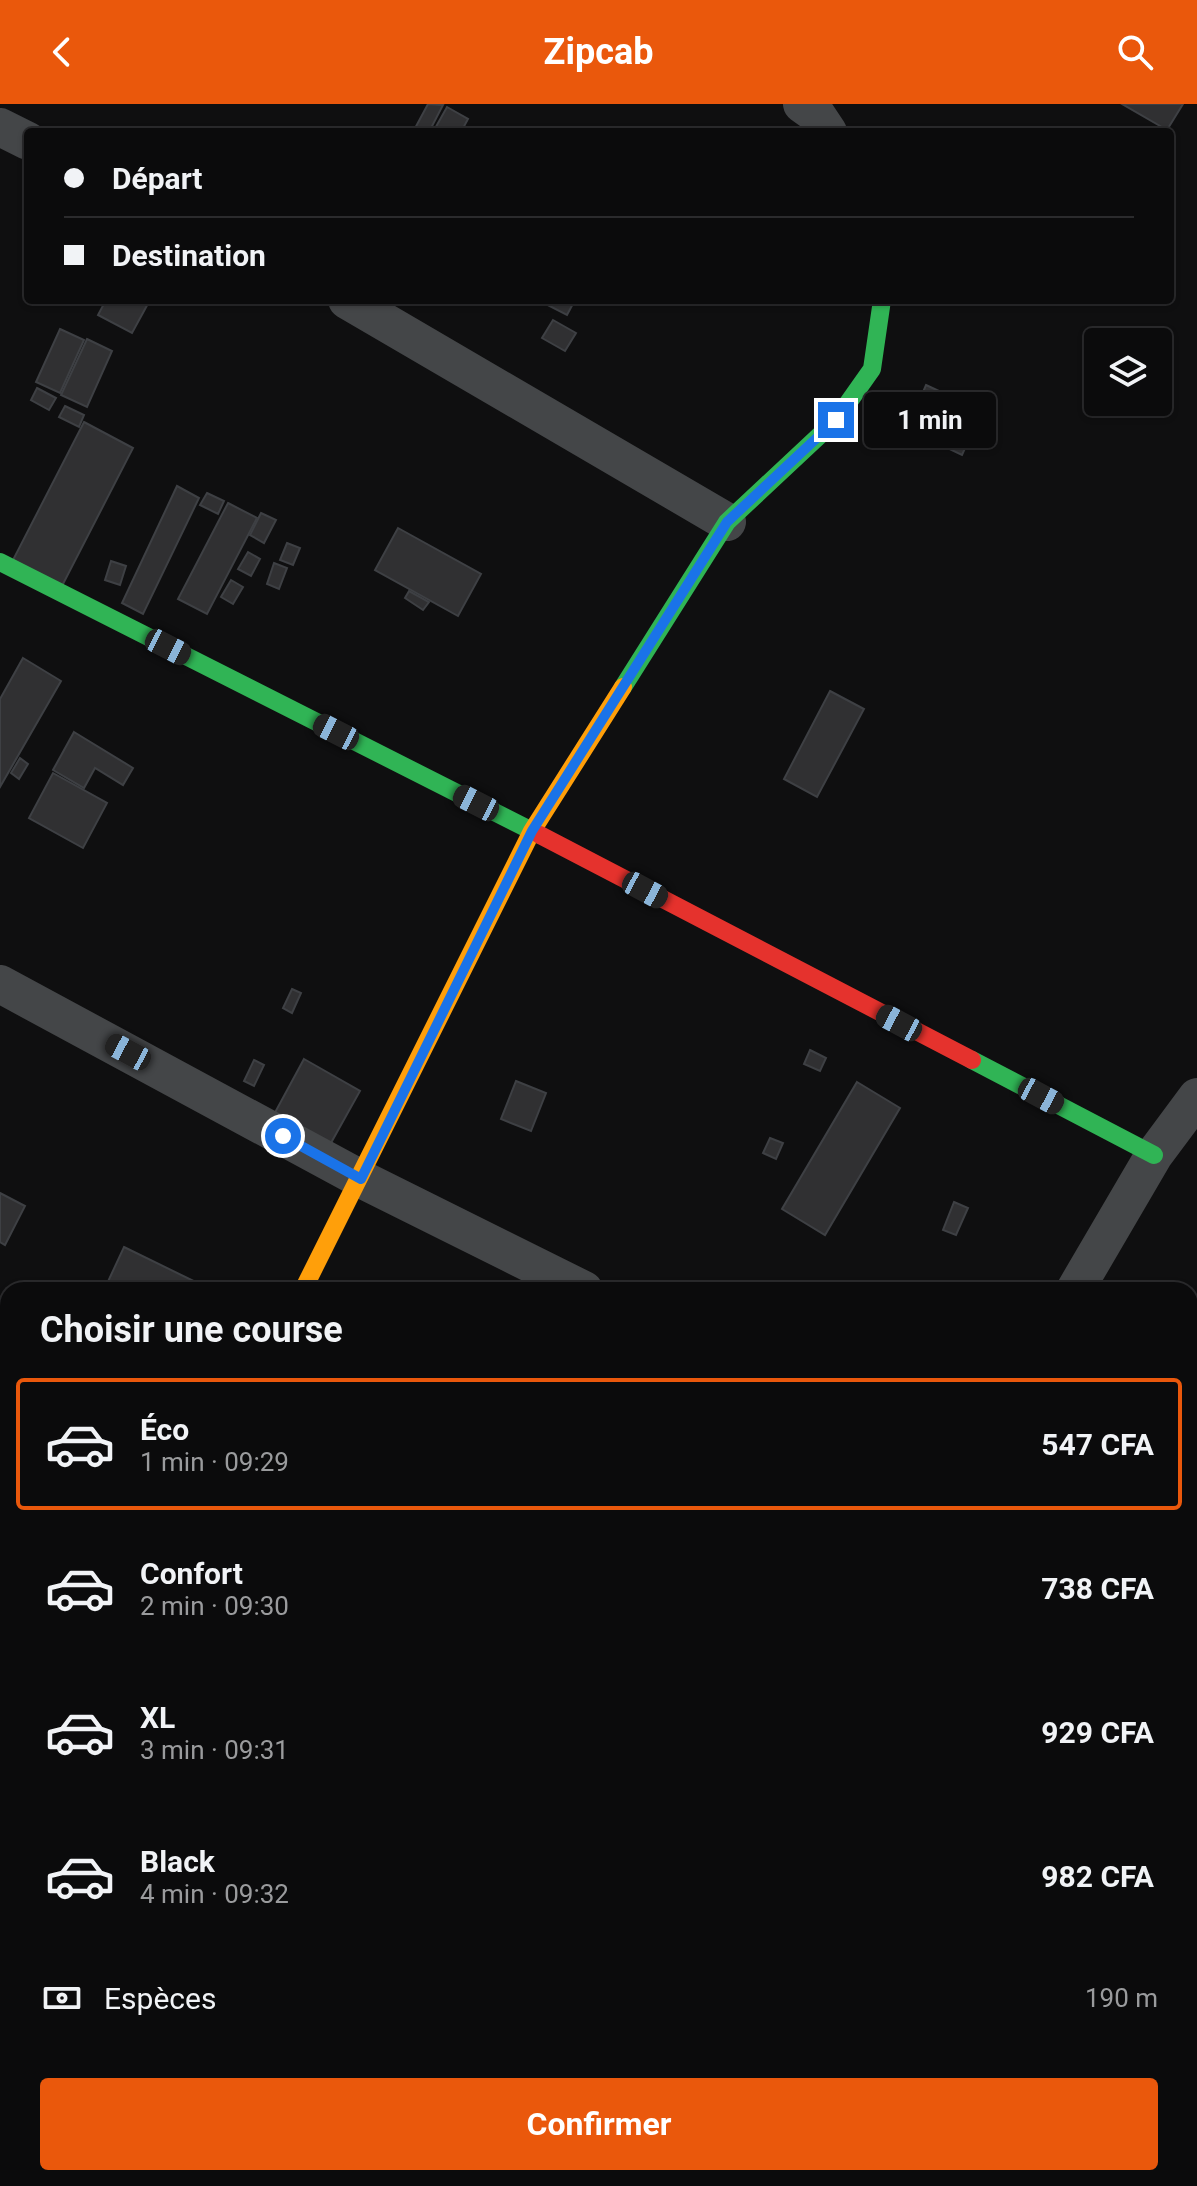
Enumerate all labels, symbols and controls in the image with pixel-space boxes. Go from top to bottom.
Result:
icon: back [40,30,84,74]
icon: search [1113,30,1157,74]
text: Zipcab [544,31,653,73]
text: Départ [112,161,203,196]
text: Destination [112,238,266,273]
map controls [1084,328,1172,416]
button: layers [1084,328,1172,416]
callout: 1 min [864,392,996,448]
route end [818,402,854,438]
text: 1 min [897,405,963,435]
car [141,625,195,669]
car [309,710,363,754]
car [449,781,503,825]
car [618,868,672,912]
car [872,1001,926,1045]
car [101,1030,155,1074]
car [1014,1074,1068,1118]
route start [265,1118,301,1154]
text: Choisir une course [40,1309,343,1351]
icon: car [44,1408,116,1480]
text: Éco [140,1412,189,1447]
text: 547 CFA [1041,1427,1154,1462]
text: 1 min · 09:29 [140,1447,289,1477]
icon: car [44,1552,116,1624]
text: Confort [140,1556,243,1591]
text: 738 CFA [1041,1571,1154,1606]
text: 2 min · 09:30 [140,1591,289,1621]
icon: car [44,1696,116,1768]
text: XL [140,1700,175,1735]
text: 929 CFA [1041,1715,1154,1750]
text: 3 min · 09:31 [140,1735,289,1765]
icon: car [44,1840,116,1912]
text: Black [140,1844,215,1879]
text: 982 CFA [1041,1859,1154,1894]
text: 4 min · 09:32 [140,1879,289,1909]
icon: cash [40,1976,84,2020]
text: Espèces [104,1981,216,2016]
text: 190 m [1085,1983,1158,2013]
button: Confirmer [40,2078,1158,2170]

